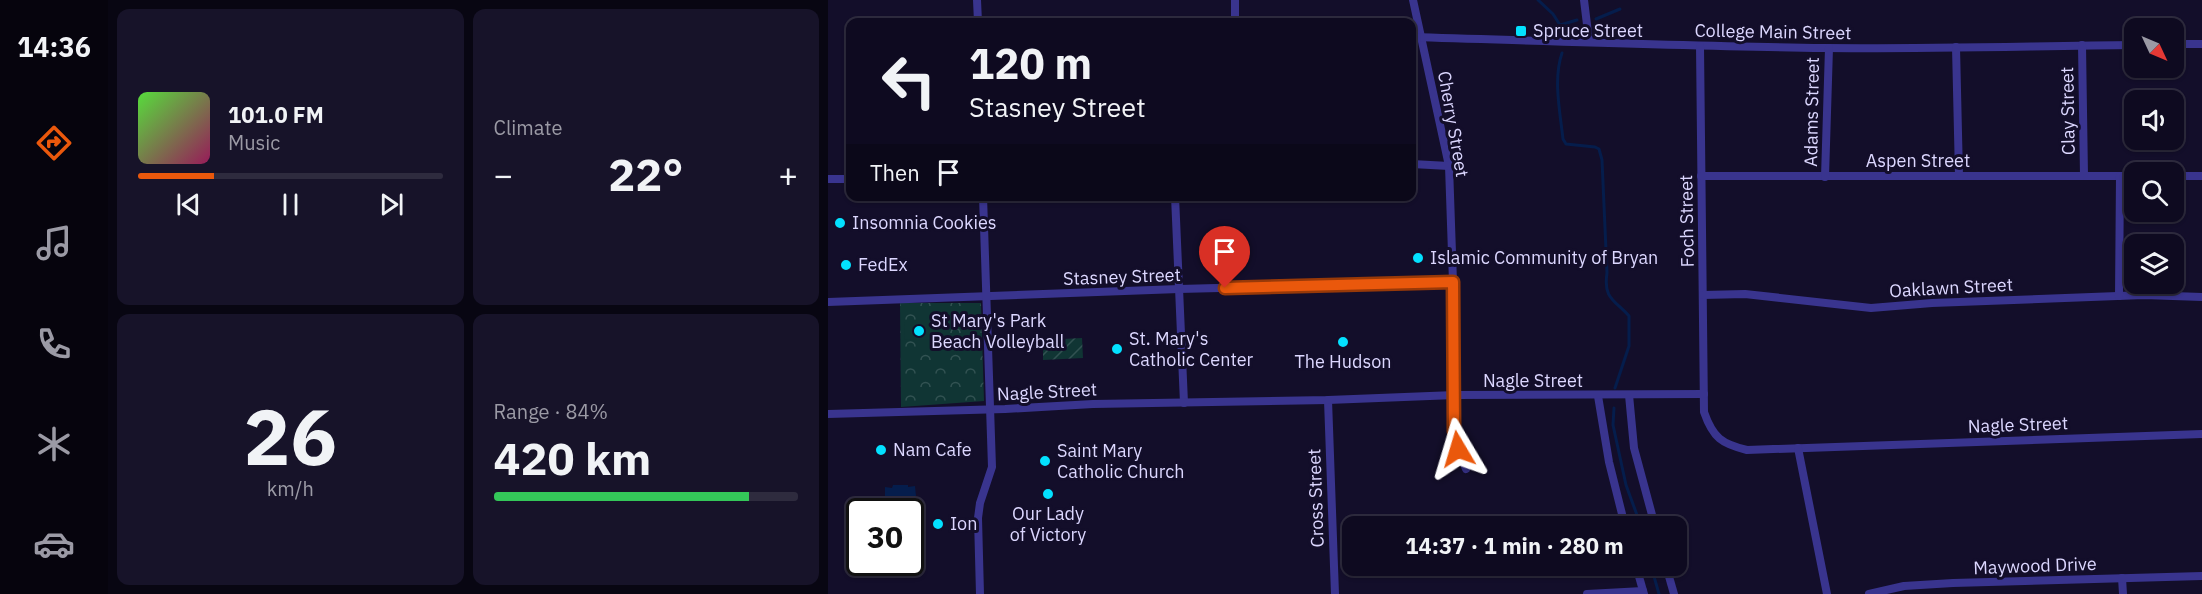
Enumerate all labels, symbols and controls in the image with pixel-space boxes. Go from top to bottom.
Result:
north arrow [2124,18,2184,78]
map controls [2124,18,2184,294]
place label: Spruce Street [1533,19,1643,42]
street label: College Main Street [1694,19,1852,44]
marker: Spruce Street [1514,24,1528,38]
text: 14:36 [17,29,91,64]
text: 120 m [969,36,1092,91]
icon: left [870,42,948,120]
street label: Adams Street [1799,57,1824,167]
street label: Clay Street [2055,67,2080,155]
street label: Cherry Street [1433,69,1474,179]
text: Stasney Street [969,89,1146,124]
button: sound [2124,90,2184,150]
text: 101.0 FM [228,100,324,129]
text: Climate [494,114,562,141]
icon: directions [33,122,75,164]
text: Music [228,129,280,156]
text: 22° [608,145,683,203]
street label: Aspen Street [1866,149,1970,172]
text: − [494,153,513,196]
text: + [778,153,798,196]
icon: arrive [932,156,965,189]
text: Then [870,158,920,187]
button: search [2124,162,2184,222]
street label: Foch Street [1674,175,1699,267]
icon: previous [172,188,205,221]
icon: pause [274,188,307,221]
icon: next [375,188,408,221]
place label: Insomnia Cookies [852,211,997,234]
marker: Insomnia Cookies [833,216,847,230]
icon: music [33,222,75,264]
pin [1199,226,1250,288]
button: layers [2124,234,2184,294]
icon: arrive [1208,235,1241,268]
place label: Islamic Community of Bryan [1430,246,1658,269]
marker: Islamic Community of Bryan [1411,251,1425,265]
place label: FedEx [858,253,908,276]
marker: FedEx [839,258,853,272]
street label: Stasney Street [1063,263,1181,290]
street label: Oaklawn Street [1888,273,2013,302]
place label: St Mary's Park Beach Volleyball [931,309,1065,353]
icon: phone [33,323,75,365]
marker: St Mary's Park Beach Volleyball [912,324,926,338]
place label: St. Mary's Catholic Center [1129,327,1254,371]
marker: The Hudson [1336,335,1350,349]
marker: St. Mary's Catholic Center [1110,342,1124,356]
place label: The Hudson [1294,350,1392,373]
street label: Nagle Street [1483,369,1583,392]
street label: Nagle Street [996,377,1098,406]
text: 26 [243,385,337,486]
text: Range · 84% [494,398,608,425]
street label: Nagle Street [1967,411,2068,438]
position arrow [1426,417,1490,481]
icon: climate [33,423,75,465]
text: 420 km [494,429,651,487]
place label: Nam Cafe [893,438,972,461]
place label: Saint Mary Catholic Church [1057,439,1185,483]
marker: Nam Cafe [874,443,888,457]
street label: Cross Street [1302,448,1329,548]
marker: Saint Mary Catholic Church [1038,454,1052,468]
text: km/h [267,475,314,502]
marker: Our Lady of Victory [1041,487,1055,501]
speed limit sign: 30 [846,498,924,576]
place label: Our Lady of Victory [1010,502,1086,546]
place label: Ion [950,512,977,535]
marker: Ion [931,517,945,531]
icon: car [33,523,75,565]
text: 14:37 · 1 min · 280 m [1405,531,1624,560]
street label: Maywood Drive [1973,552,2097,579]

